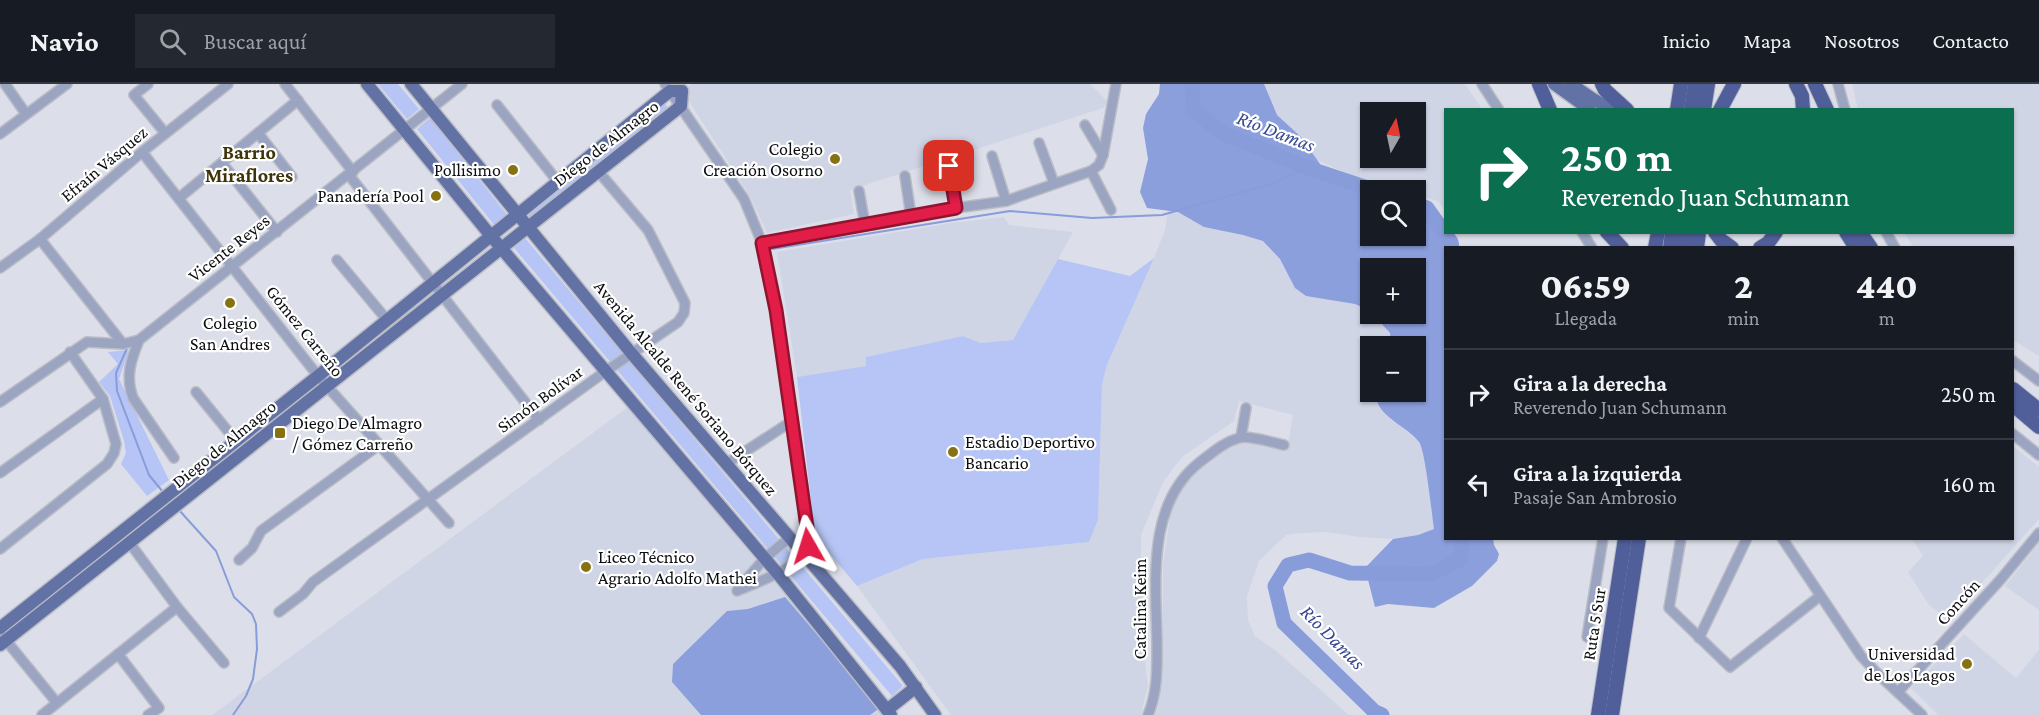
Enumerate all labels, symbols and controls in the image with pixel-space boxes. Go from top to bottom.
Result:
search box [135,14,555,68]
icon: search [156,25,189,58]
text: Navio [30,26,99,57]
text: Buscar aquí [204,29,306,54]
text: Inicio [1662,29,1710,53]
text: Mapa [1743,29,1791,53]
text: Nosotros [1824,29,1900,53]
text: Contacto [1933,29,2009,53]
street label: Diego de Almagro [550,96,663,190]
north arrow [1360,102,1426,168]
map controls [1360,102,1426,402]
water label: Río Damas [1234,106,1319,156]
street label: Efraín Vásquez [57,122,151,206]
icon: right [1462,132,1540,210]
text: 250 m [1561,133,1672,180]
place label: Colegio Creación Osorno [703,139,823,180]
pin [923,140,974,191]
district label: Barrio Miraflores [205,141,293,186]
icon: arrive [932,149,965,182]
marker: Colegio Creación Osorno [828,152,842,166]
place label: Pollisimo [434,160,501,180]
marker: Pollisimo [506,163,520,177]
button: search [1360,180,1426,246]
text: Reverendo Juan Schumann [1561,182,1850,212]
place label: Panadería Pool [317,186,424,206]
marker: Panadería Pool [429,189,443,203]
street label: Vicente Reyes [184,210,274,286]
button: + [1360,258,1426,324]
text: 06:59 [1540,266,1631,306]
text: 2 [1734,266,1753,306]
text: 440 [1856,266,1918,306]
street label: Avenida Alcalde René Soriano Bórquez [590,277,782,500]
street label: Gómez Carreño [262,281,348,381]
marker: Colegio San Andres [223,296,237,310]
text: Llegada [1554,307,1617,329]
text: min [1727,307,1760,329]
text: m [1879,307,1895,329]
place label: Colegio San Andres [190,313,270,354]
button: − [1360,336,1426,402]
street label: Simón Bolívar [493,361,587,437]
text: Gira a la derecha [1513,371,1667,396]
icon: right [1462,378,1495,411]
text: 250 m [1941,382,1996,407]
street label: Diego de Almagro [168,396,280,492]
text: Reverendo Juan Schumann [1513,396,1727,418]
place label: Diego De Almagro / Gómez Carreño [292,413,422,454]
marker: Diego De Almagro / Gómez Carreño [273,426,287,440]
place label: Estadio Deportivo Bancario [965,432,1095,473]
marker: Estadio Deportivo Bancario [946,445,960,459]
text: Gira a la izquierda [1513,461,1682,486]
icon: left [1462,468,1495,501]
text: 160 m [1943,472,1996,497]
text: Pasaje San Ambrosio [1513,486,1677,508]
position arrow [776,514,840,578]
place label: Liceo Técnico Agrario Adolfo Mathei [598,547,757,588]
street label: Catalina Keim [1130,558,1150,660]
marker: Liceo Técnico Agrario Adolfo Mathei [579,560,593,574]
street label: Concón [1932,575,1984,629]
street label: Ruta 5 Sur [1578,586,1610,662]
water label: Río Damas [1296,600,1370,674]
place label: Universidad de Los Lagos [1864,644,1956,685]
marker: Universidad de Los Lagos [1960,657,1974,671]

